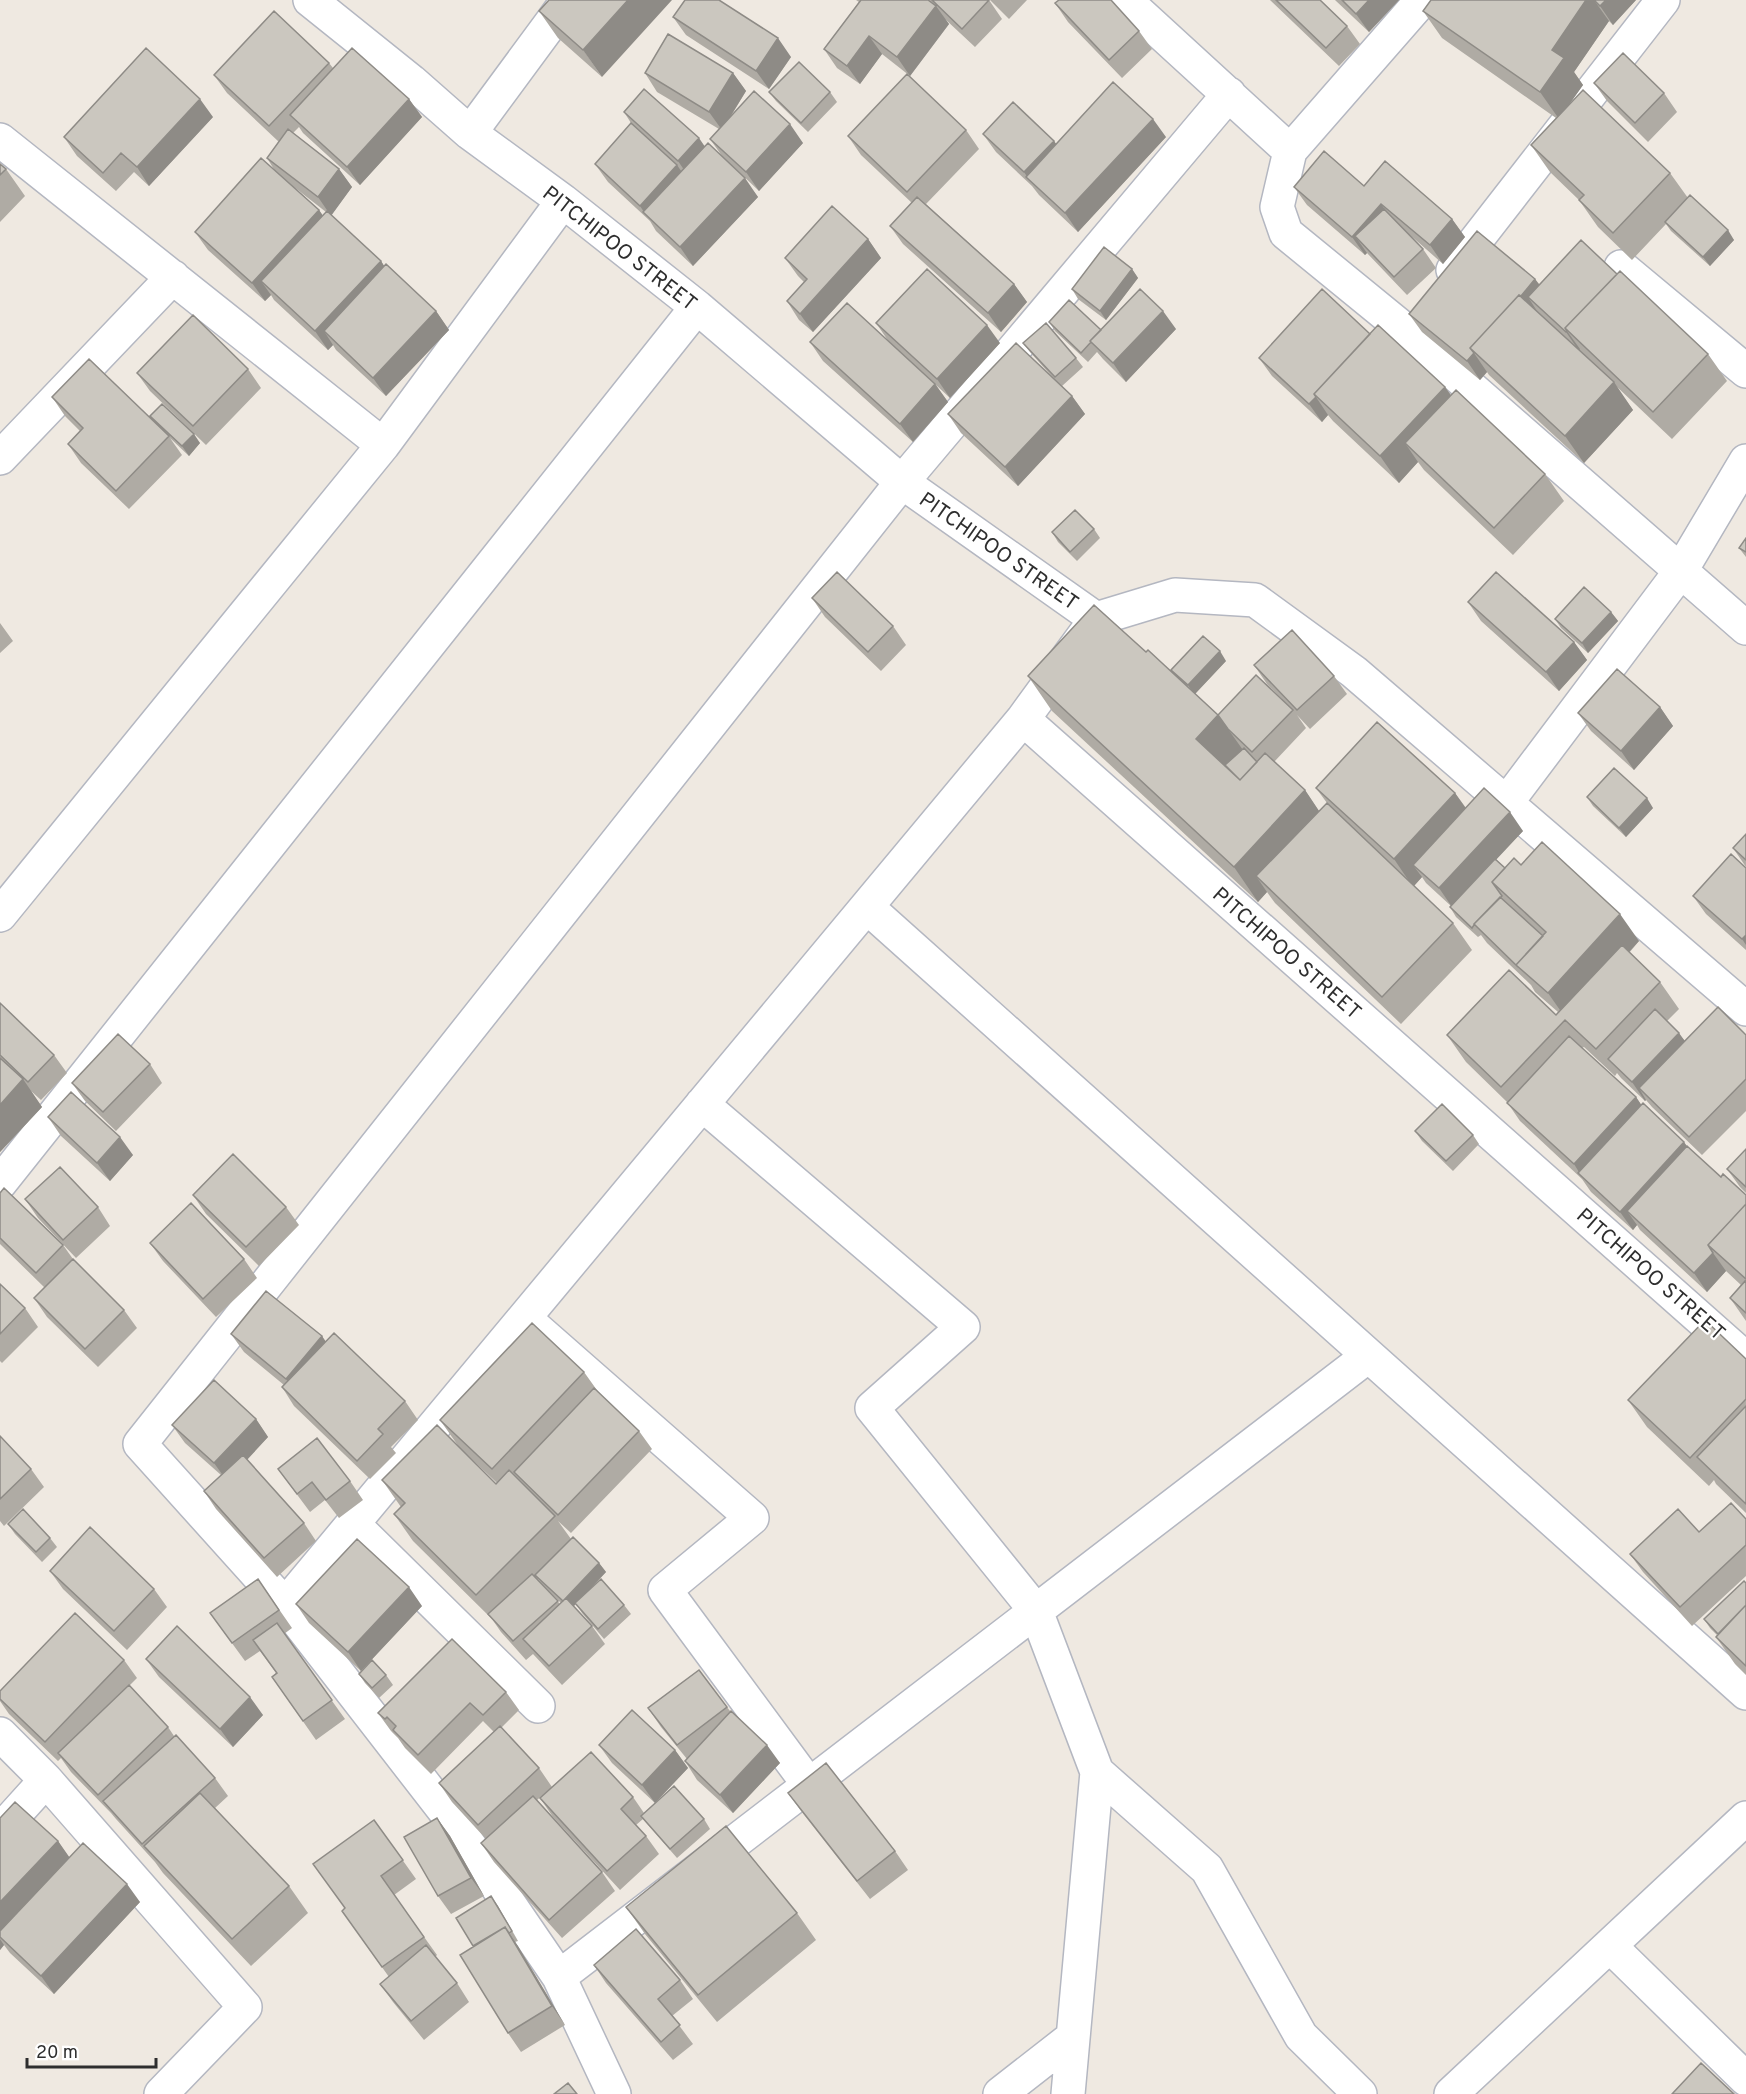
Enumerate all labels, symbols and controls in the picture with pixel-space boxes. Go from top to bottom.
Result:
street label: PITCHIPOO STREET [536,180,702,318]
street label: PITCHIPOO STREET [913,487,1083,617]
street label: PITCHIPOO STREET [1206,882,1366,1026]
street label: PITCHIPOO STREET [1570,1203,1730,1347]
scale bar [27,2031,156,2069]
text: 20 m [36,2042,78,2065]

